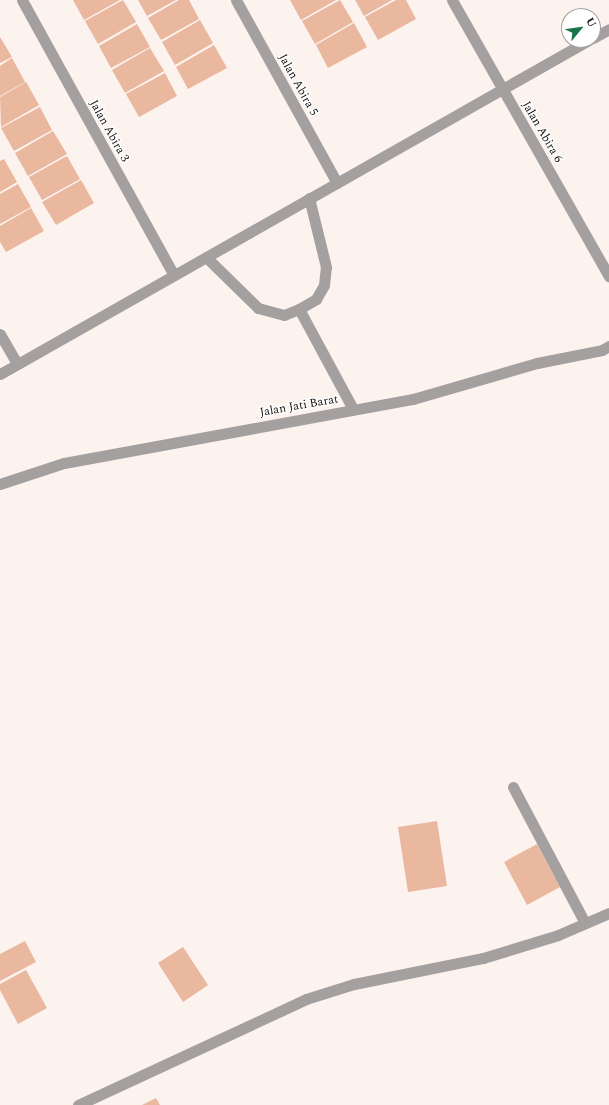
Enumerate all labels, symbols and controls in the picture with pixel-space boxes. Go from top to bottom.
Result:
north arrow [561,8,601,48]
text: U [581,14,601,31]
street label: Jalan Abira 5 [275,52,321,118]
street label: Jalan Abira 3 [86,98,132,164]
street label: Jalan Abira 6 [519,99,565,165]
street label: Jalan Jati Barat [259,392,339,420]

